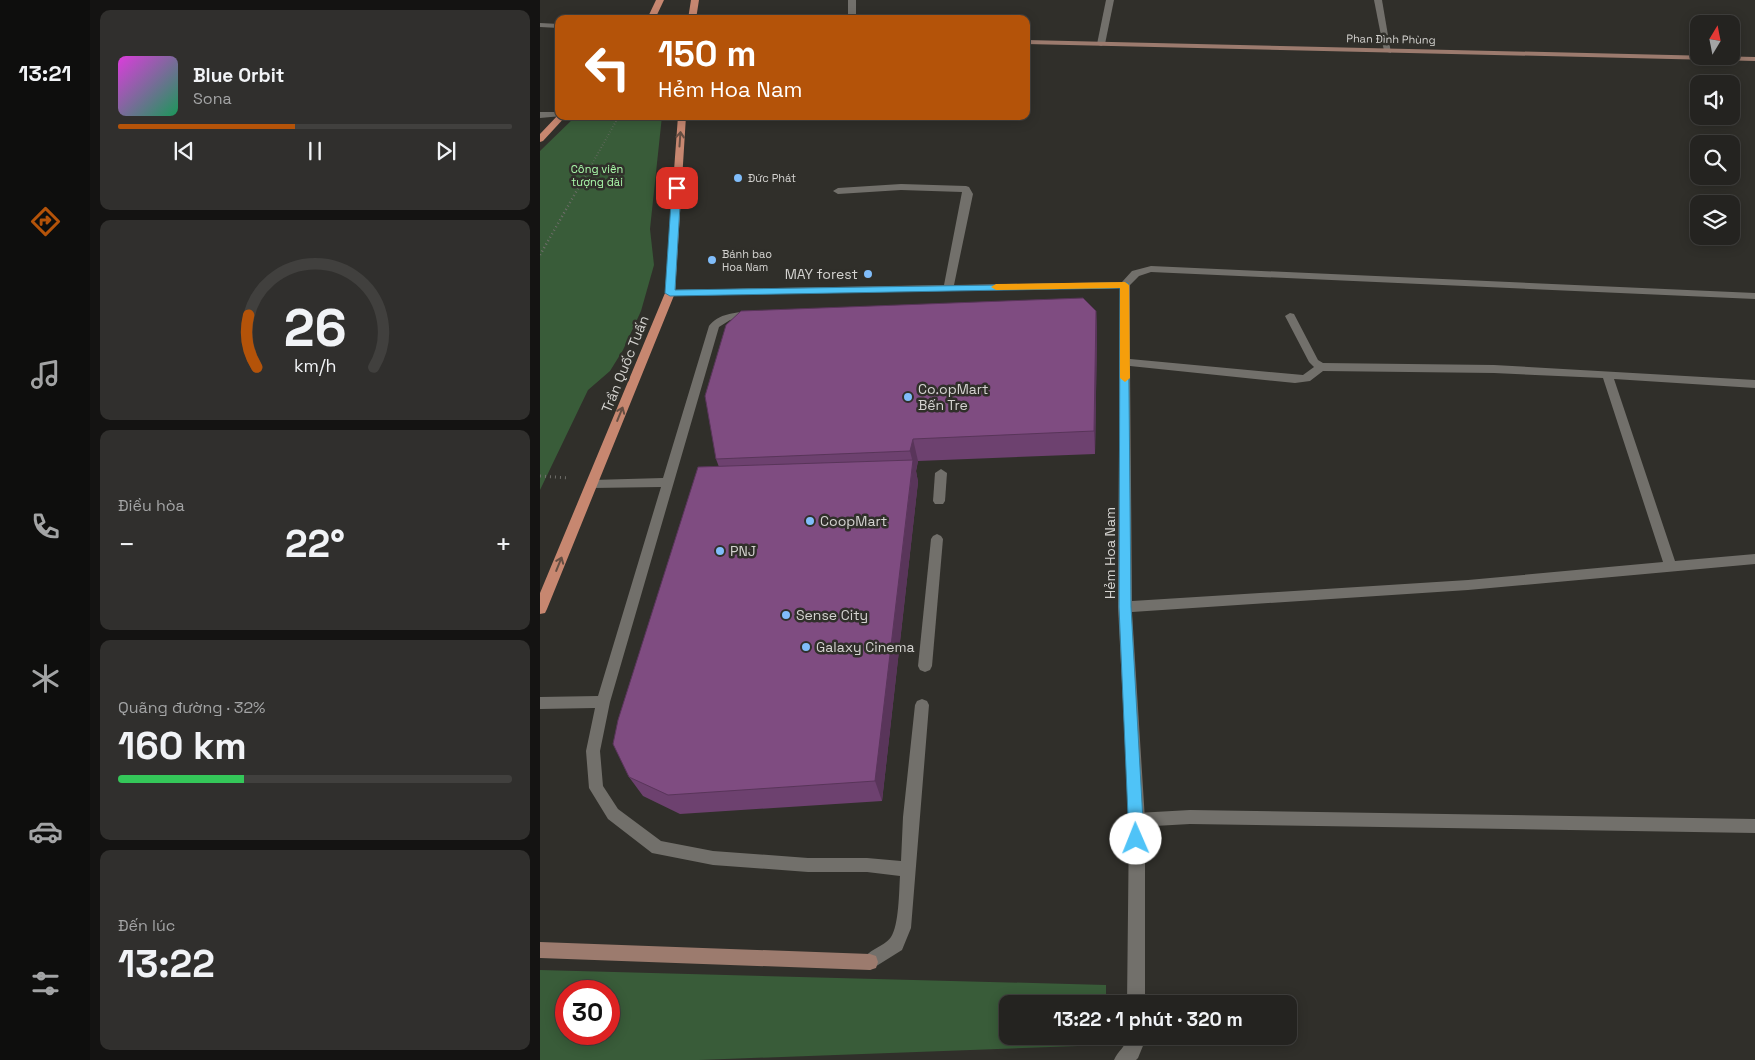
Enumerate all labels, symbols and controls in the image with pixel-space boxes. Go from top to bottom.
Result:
north arrow [1690,15,1740,65]
map controls [1690,15,1740,245]
street label: Phan Đình Phùng [1346,31,1436,47]
text: 150 m [658,32,756,76]
icon: left [575,35,640,100]
text: 13:21 [19,59,71,87]
text: Blue Orbit [193,63,284,88]
text: Hẻm Hoa Nam [658,75,803,103]
button: sound [1690,75,1740,125]
text: Sona [193,88,232,109]
one-way arrow [675,132,685,148]
button: search [1690,135,1740,185]
icon: previous [170,137,198,165]
icon: pause [301,137,329,165]
icon: next [432,137,460,165]
park label: Công viên tượng đài [571,162,623,189]
pin [656,167,698,209]
place label: Đức Phát [748,171,796,185]
marker: Đức Phát [732,172,744,184]
icon: arrive [663,174,691,202]
button: layers [1690,195,1740,245]
icon: directions [28,204,63,239]
place label: Bánh bao Hoa Nam [722,247,772,274]
marker: Bánh bao Hoa Nam [706,254,718,266]
place label: MAY forest [785,265,858,283]
marker: MAY forest [862,268,874,280]
text: 26 [283,295,347,361]
street label: Trần Quốc Tuấn [597,313,653,415]
text: km/h [294,354,336,377]
icon: music [28,357,63,392]
place label: Co.opMart Bến Tre [918,380,989,414]
marker: Co.opMart Bến Tre [902,391,914,403]
one-way arrow [616,407,625,422]
text: Điều hòa [118,495,185,516]
street label: Hẻm Hoa Nam [1101,507,1119,599]
icon: phone [28,509,63,544]
place label: CoopMart [820,512,887,530]
marker: CoopMart [804,515,816,527]
text: 22° [285,520,345,568]
text: − [118,526,135,562]
text: + [495,526,512,562]
place label: PNJ [730,542,756,560]
marker: PNJ [714,545,726,557]
one-way arrow [554,557,564,572]
place label: Sense City [796,606,868,624]
marker: Sense City [780,609,792,621]
place label: Galaxy Cinema [816,638,915,656]
marker: Galaxy Cinema [800,641,812,653]
icon: climate [28,661,63,696]
text: Quãng đường · 32% [118,697,265,718]
text: 160 km [118,722,247,770]
position arrow [1109,812,1161,864]
icon: car [28,814,63,849]
text: Đến lúc [118,915,175,936]
text: 13:22 [118,940,215,988]
icon: filters [28,966,63,1001]
speed limit sign: 30 [555,980,620,1045]
text: 13:22 · 1 phút · 320 m [1053,1007,1243,1032]

